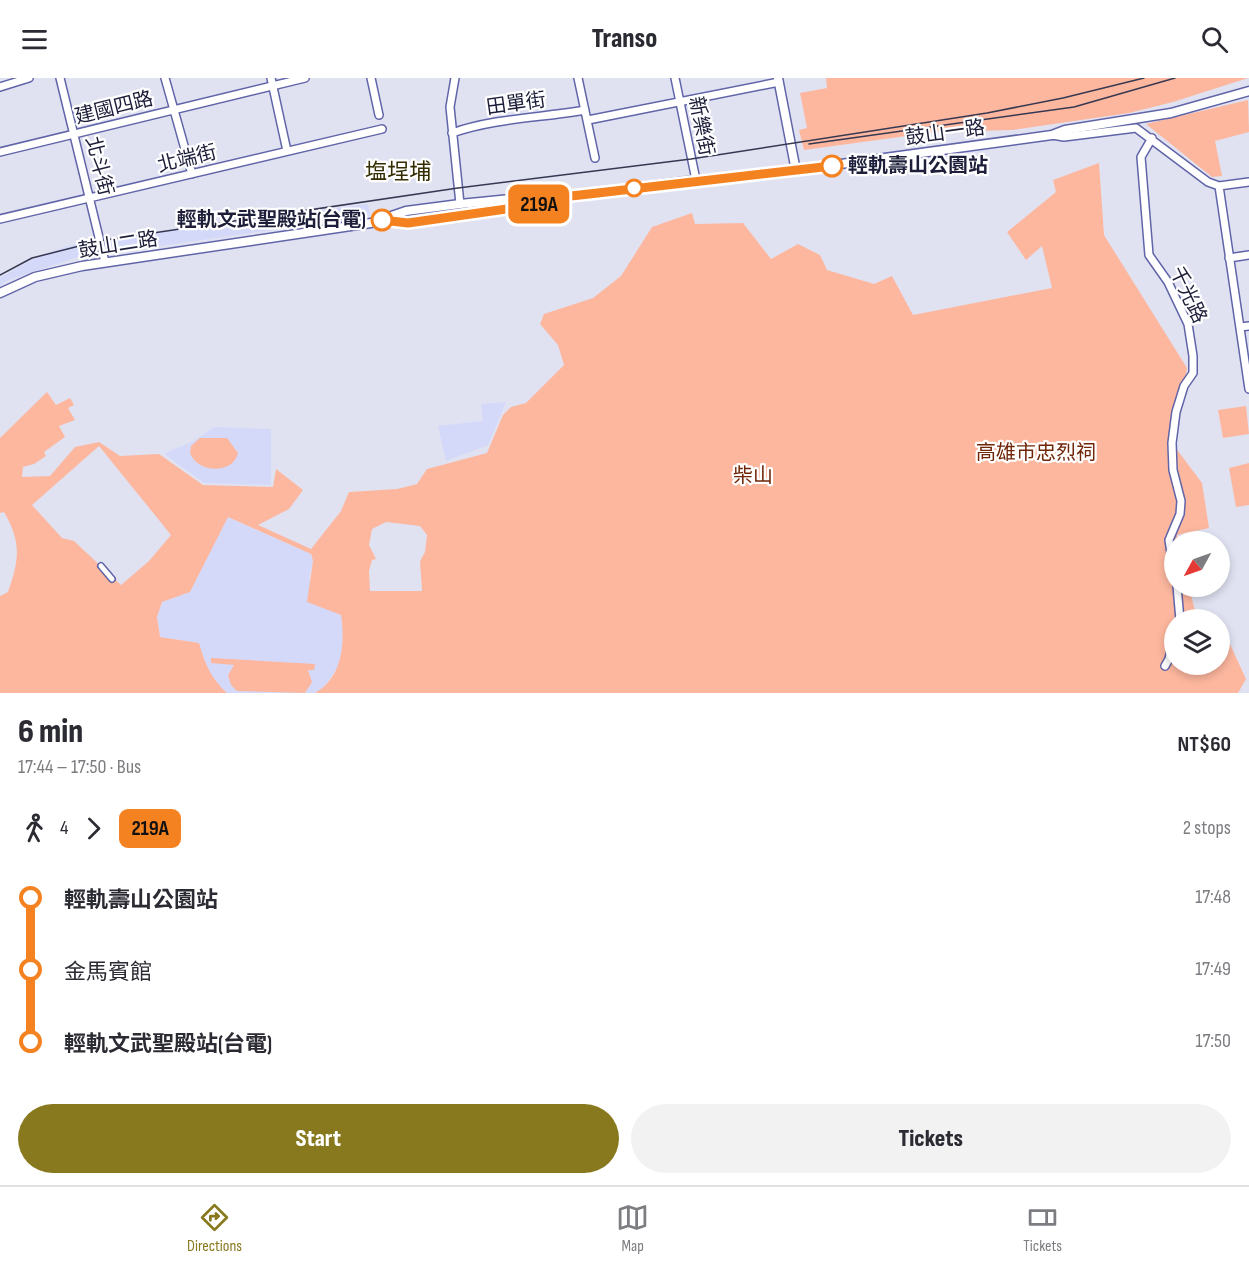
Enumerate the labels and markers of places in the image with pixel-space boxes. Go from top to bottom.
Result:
place label: 輕軌壽山公園站 [848,154,988,178]
marker: 輕軌壽山公園站 [821,155,843,177]
unlabelled marker [625,179,643,197]
place label: 輕軌文武聖殿站(台電) [177,208,366,232]
marker: 輕軌文武聖殿站(台電) [371,209,393,231]

